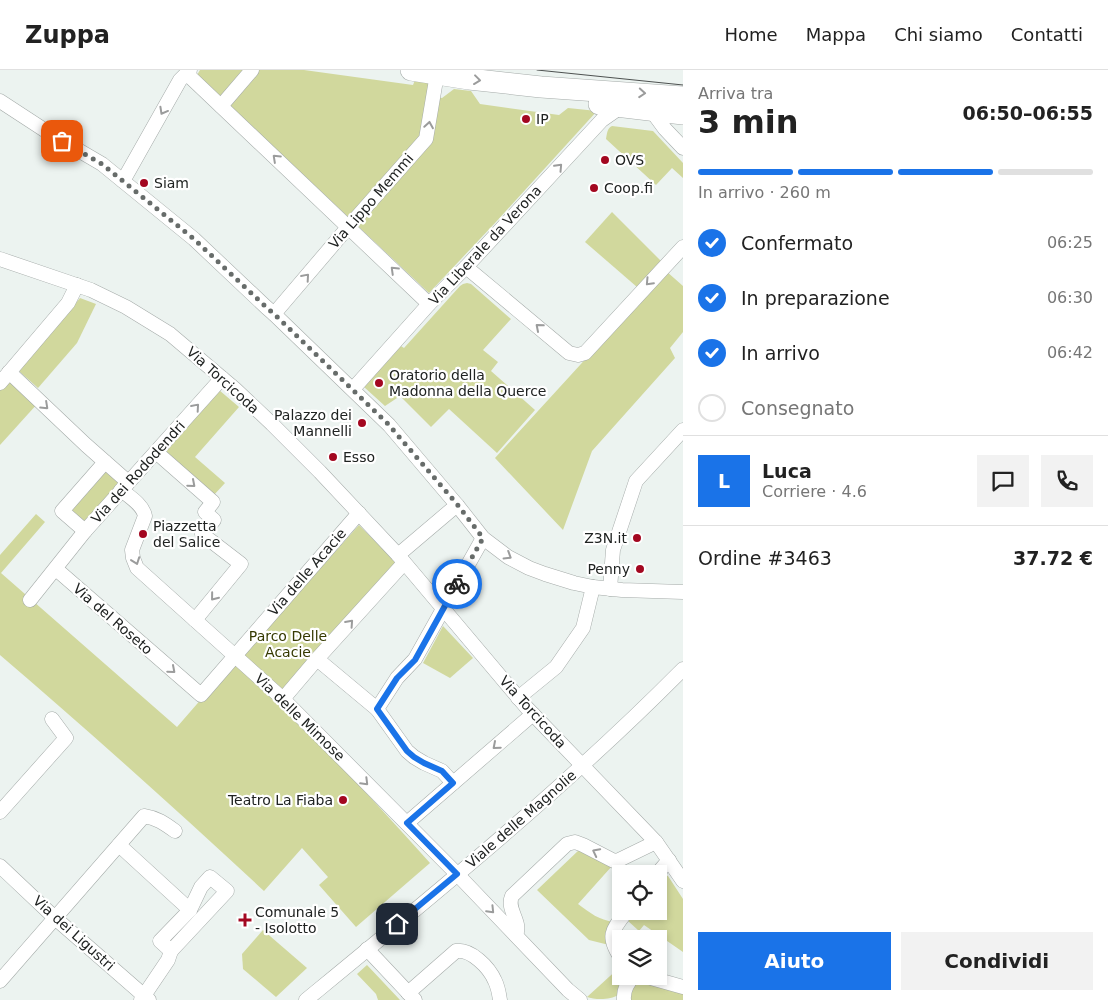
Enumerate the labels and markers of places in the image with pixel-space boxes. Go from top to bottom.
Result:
place label: IP [536,111,549,127]
marker: IP [520,113,532,125]
pin [41,120,83,162]
place label: OVS [615,152,644,168]
marker: OVS [599,154,611,166]
place label: Siam [154,175,189,191]
marker: Siam [138,177,150,189]
place label: Coop.fi [604,180,653,196]
marker: Coop.fi [588,182,600,194]
place label: Oratorio della Madonna della Querce [389,367,546,399]
marker: Oratorio della Madonna della Querce [373,377,385,389]
place label: Palazzo dei Mannelli [274,407,352,439]
marker: Palazzo dei Mannelli [356,417,368,429]
place label: Esso [343,449,375,465]
marker: Esso [327,451,339,463]
place label: Piazzetta del Salice [153,518,220,550]
marker: Piazzetta del Salice [137,528,149,540]
place label: Z3N.it [584,530,627,546]
marker: Z3N.it [631,532,643,544]
place label: Penny [587,561,630,577]
marker: Penny [634,563,646,575]
place label: Teatro La Fiaba [227,792,333,808]
marker: Teatro La Fiaba [337,794,349,806]
pin [376,903,418,945]
place label: Comunale 5 - Isolotto [255,904,339,936]
marker: Comunale 5 - Isolotto [239,914,251,926]

